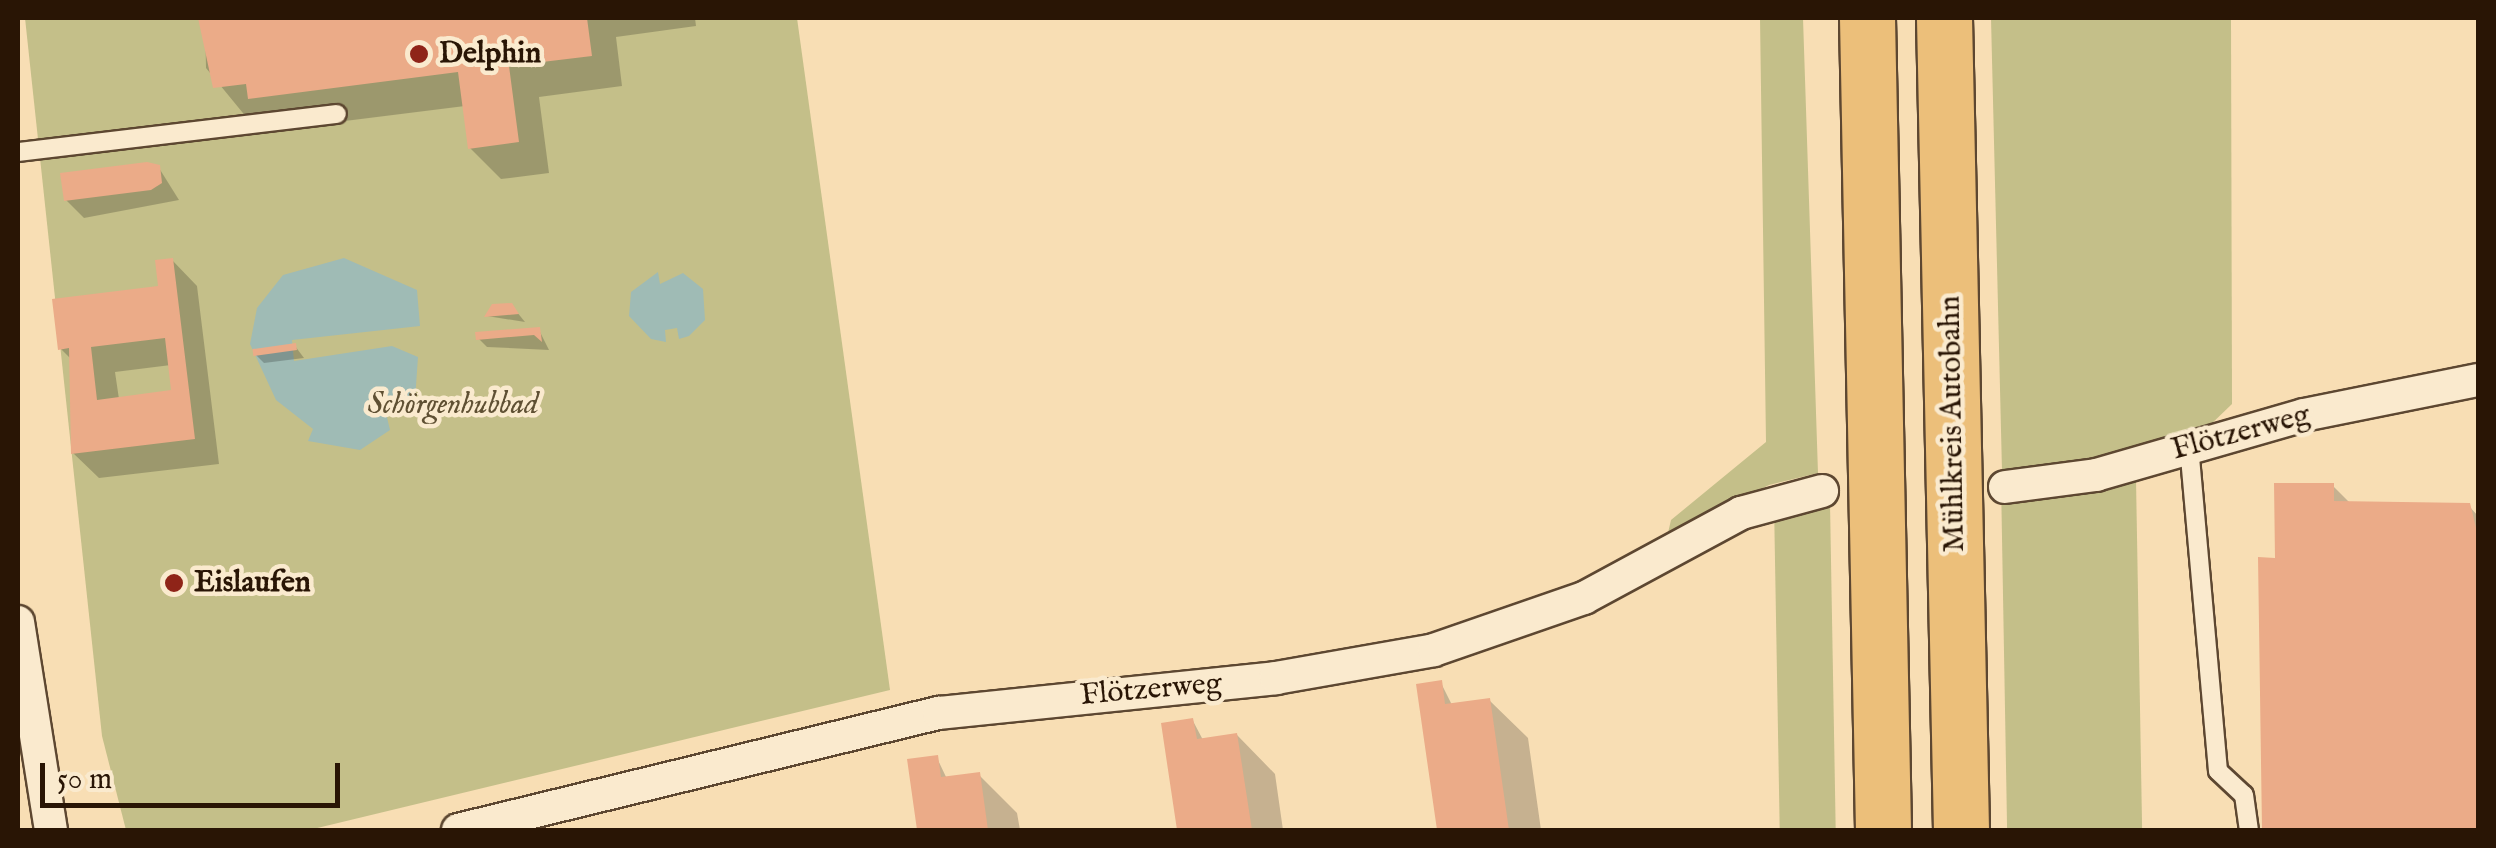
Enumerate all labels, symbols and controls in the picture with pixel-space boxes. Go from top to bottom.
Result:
place label: Delphin [439,36,541,72]
marker: Delphin [408,43,430,65]
street label: Mühlkreis Autobahn [1933,295,1973,553]
park label: Schörgenhubbad [368,387,538,423]
street label: Flötzerweg [2168,397,2314,469]
place label: Eislaufen [194,565,311,601]
marker: Eislaufen [163,572,185,594]
street label: Flötzerweg [1079,666,1223,714]
scale bar [45,743,345,805]
text: 50 m [57,761,112,799]

